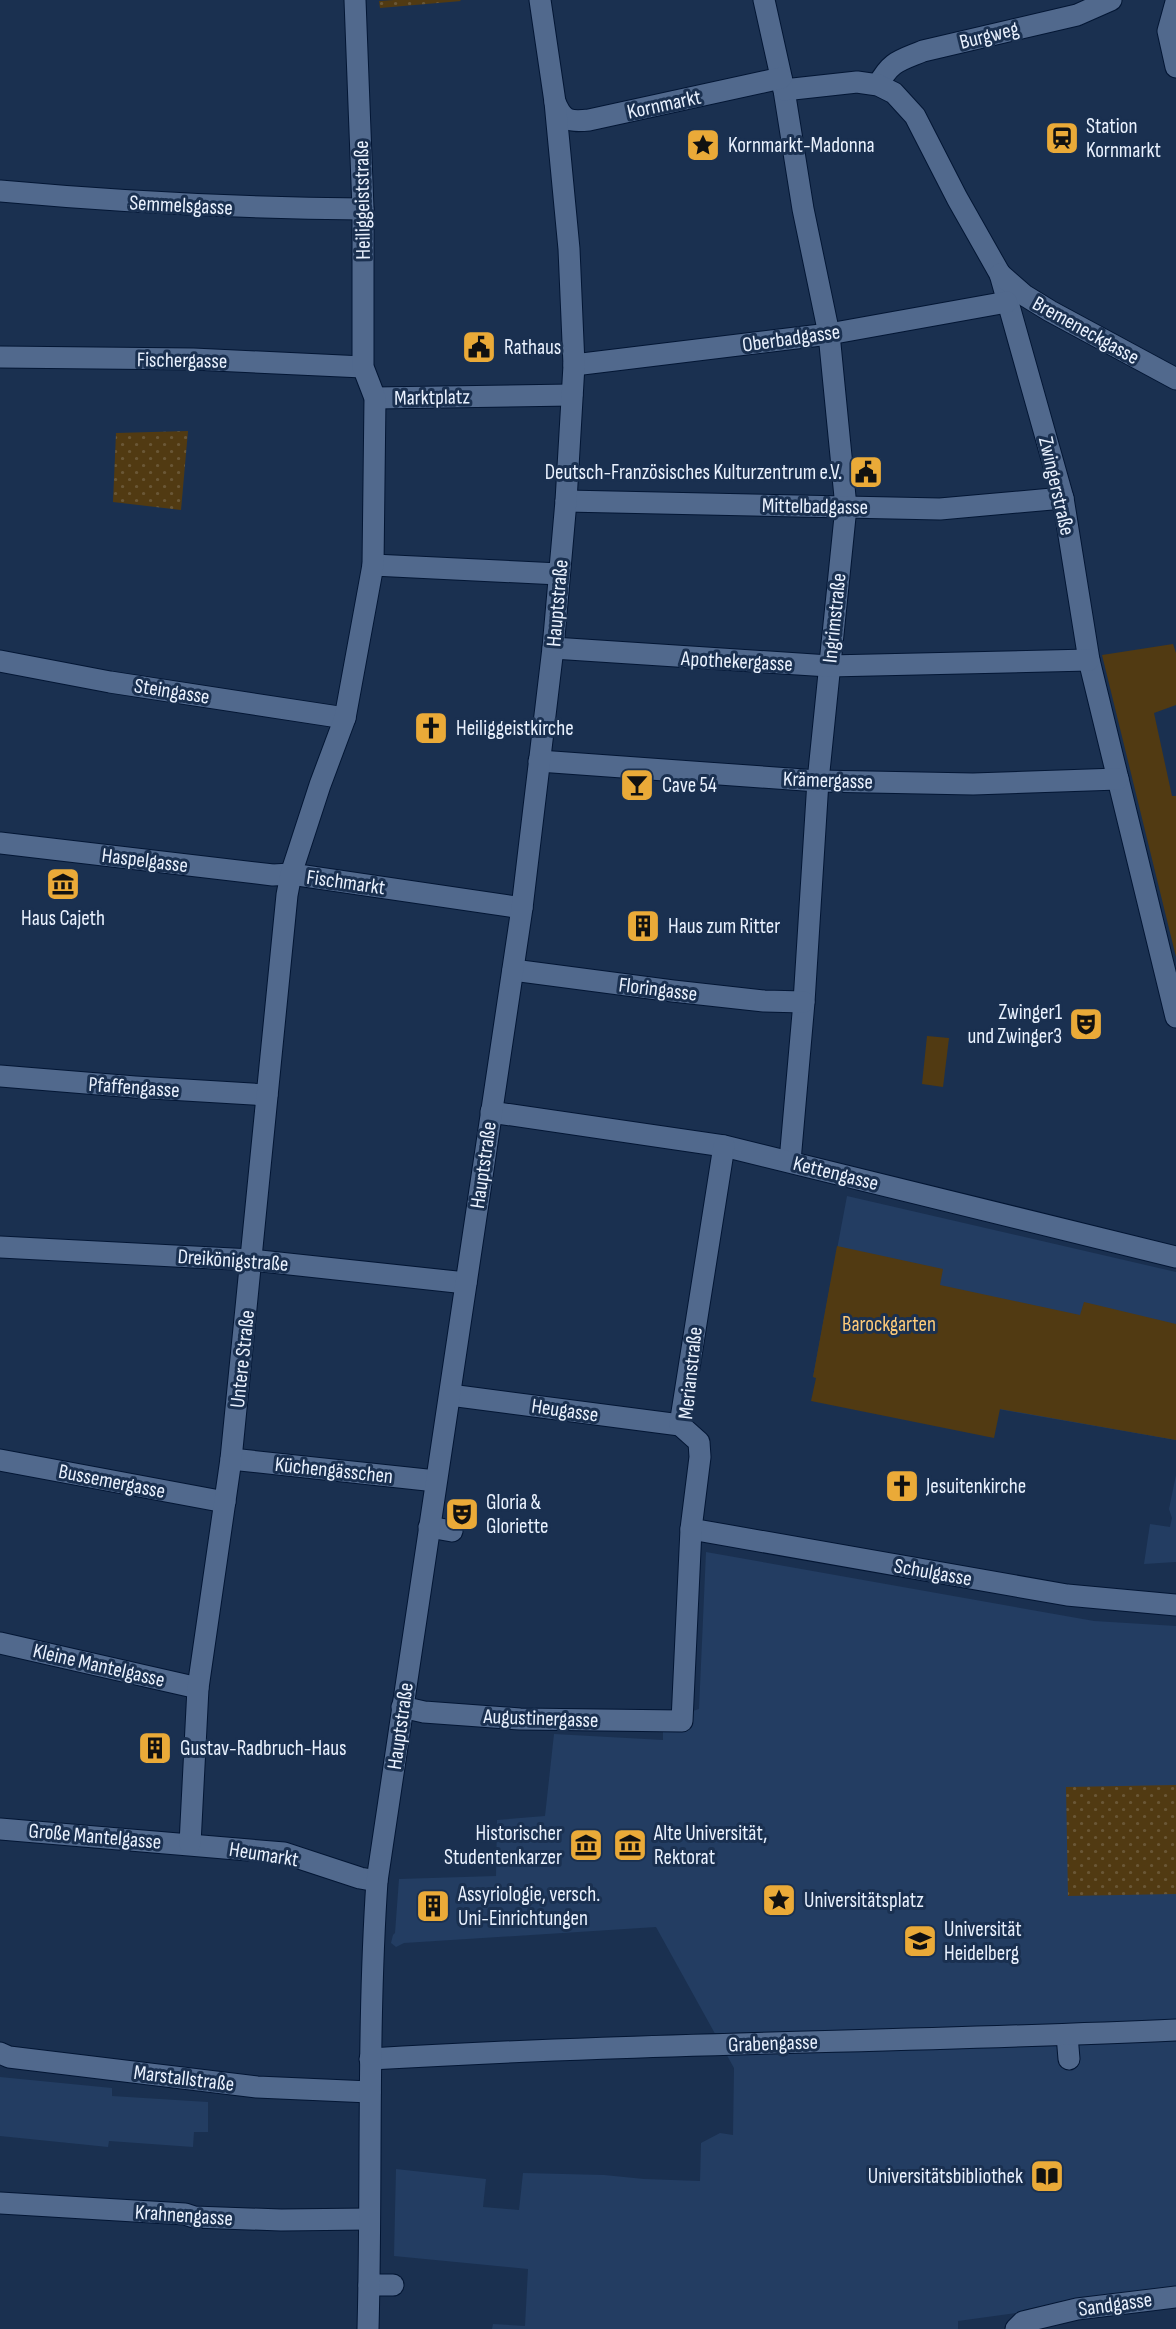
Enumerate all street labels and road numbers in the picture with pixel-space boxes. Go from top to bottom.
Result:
street label: Burgweg [957,16,1021,55]
street label: Kornmarkt [625,84,703,125]
street label: Heiliggeiststraße [349,140,376,260]
street label: Semmelsgasse [129,190,233,221]
street label: Bremeneckgasse [1028,291,1144,370]
street label: Oberbadgasse [741,319,842,358]
street label: Fischergasse [137,347,227,374]
street label: Marktplatz [394,384,471,411]
street label: Zwingerstraße [1033,434,1080,538]
street label: Mittelbadgasse [762,493,868,520]
street label: Hauptstraße [541,558,574,648]
street label: Ingrimstraße [817,572,852,664]
street label: Apothekergasse [680,646,793,677]
street label: Steingasse [132,673,211,710]
street label: Krämergasse [783,766,873,795]
street label: Haspelgasse [100,843,190,878]
street label: Fischmarkt [305,865,387,900]
street label: Floringasse [617,972,699,1007]
street label: Pfaffengasse [87,1072,180,1103]
street label: Hauptstraße [465,1120,502,1210]
street label: Kettengasse [791,1151,881,1196]
street label: Dreikönigstraße [177,1244,289,1277]
street label: Untere Straße [225,1309,260,1409]
street label: Merianstraße [673,1326,708,1421]
street label: Heugasse [530,1393,600,1428]
street label: Küchengässchen [274,1452,394,1489]
street label: Bussemergasse [56,1459,167,1504]
street label: Schulgasse [892,1553,974,1592]
street label: Kleine Mantelgasse [31,1638,167,1693]
street label: Hauptstraße [382,1681,419,1771]
street label: Augustinergasse [482,1704,599,1733]
street label: Große Mantelgasse [27,1818,162,1855]
street label: Heumarkt [227,1837,300,1872]
street label: Grabengasse [728,2029,818,2058]
street label: Marstallstraße [132,2060,236,2097]
street label: Krahnengasse [134,2200,234,2231]
street label: Sandgasse [1077,2287,1154,2322]

